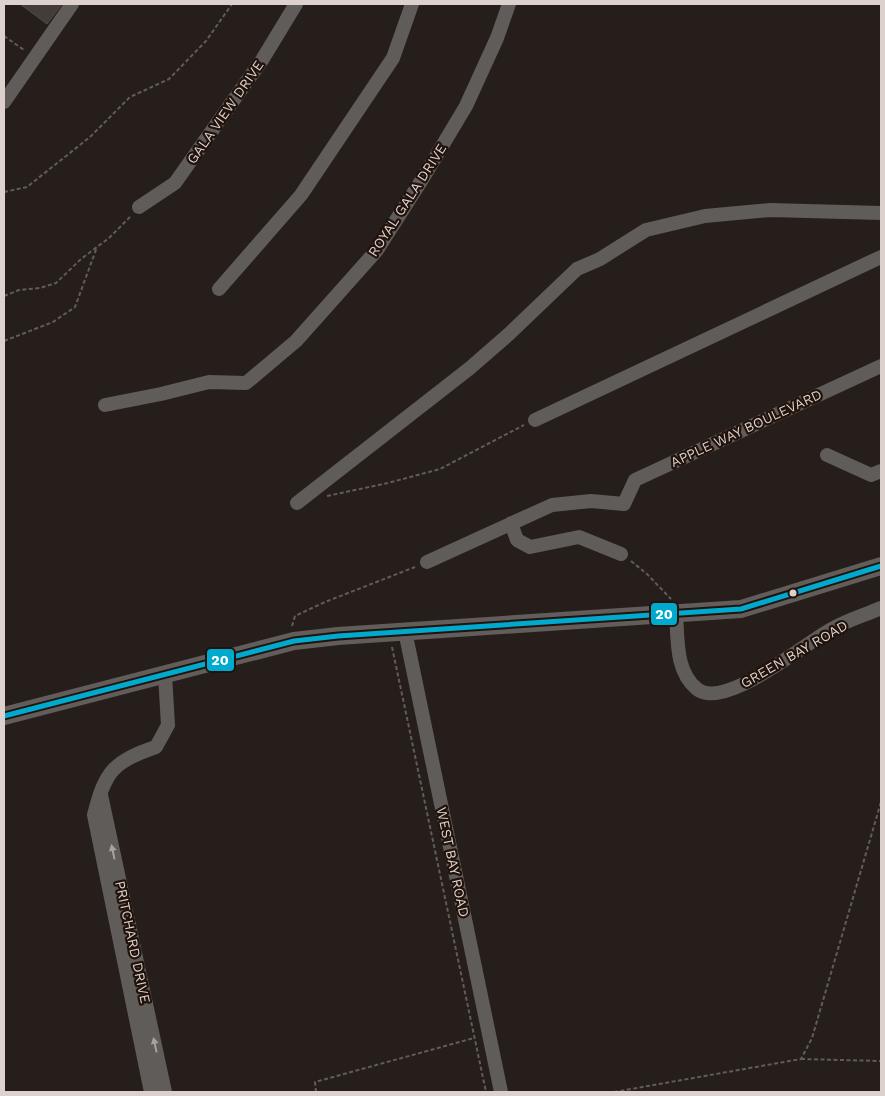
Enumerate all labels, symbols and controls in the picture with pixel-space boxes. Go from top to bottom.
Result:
street label: GALA VIEW DRIVE [183,57,267,167]
street label: ROYAL GALA DRIVE [365,141,449,259]
street label: APPLE WAY BOULEVARD [668,386,824,470]
unlabelled marker [788,588,798,598]
line badge: 20 [650,602,678,626]
text: 20 [655,606,673,622]
street label: GREEN BAY ROAD [738,617,850,691]
line badge: 20 [206,648,235,672]
text: 20 [211,652,229,668]
street label: WEST BAY ROAD [434,806,472,918]
one-way arrow [109,844,117,859]
street label: PRITCHARD DRIVE [112,879,154,1005]
one-way arrow [151,1037,159,1052]

